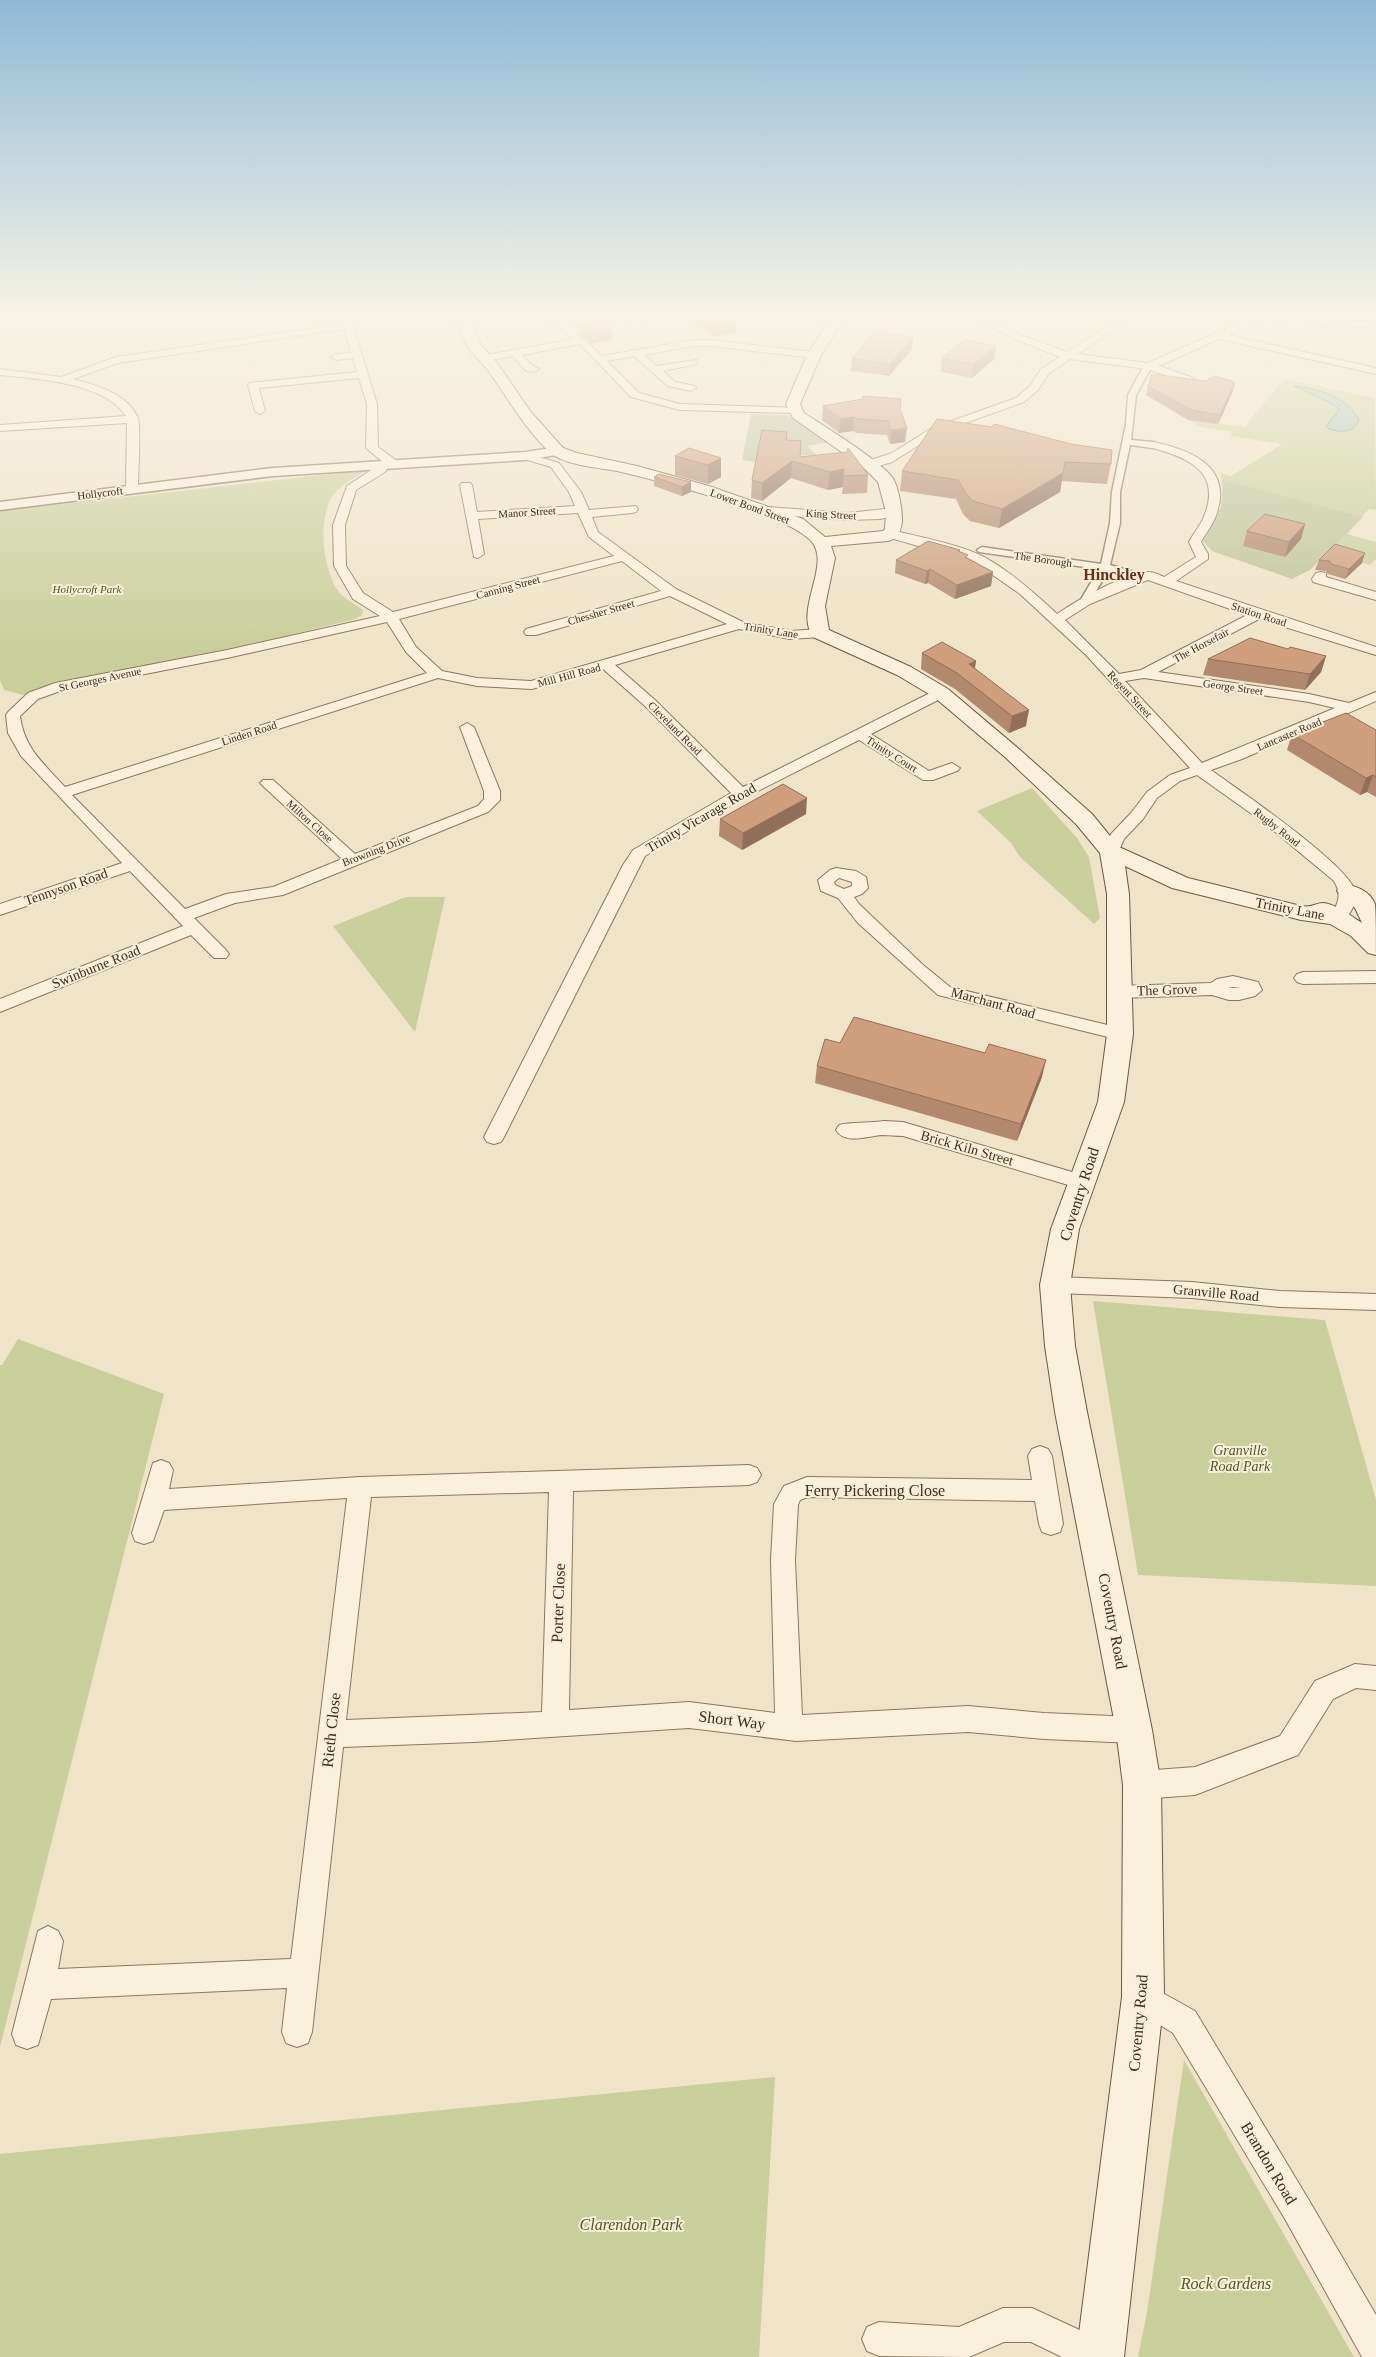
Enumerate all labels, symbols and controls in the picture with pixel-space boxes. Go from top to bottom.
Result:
street label: Hollycroft [77,484,123,502]
street label: Lower Bond Street [709,486,791,526]
street label: Manor Street [498,504,556,520]
street label: King Street [806,507,856,521]
street label: The Borough [1013,549,1073,569]
district label: Hinckley [1083,566,1145,584]
street label: Canning Street [475,573,541,601]
park label: Hollycroft Park [52,583,123,595]
street label: Chessher Street [566,597,636,627]
street label: Station Road [1230,599,1288,629]
street label: Trinity Lane [743,620,799,640]
street label: The Horsefair [1171,625,1231,665]
street label: Mill Hill Road [536,661,602,689]
street label: St Georges Avenue [58,664,142,694]
street label: Regent Street [1105,668,1155,720]
street label: George Street [1202,677,1264,697]
street label: Cleveland Road [646,699,705,758]
street label: Lancaster Road [1255,715,1323,753]
street label: Linden Road [220,718,278,748]
street label: Trinity Court [864,734,920,774]
street label: Trinity Vicarage Road [643,780,759,856]
street label: Milton Close [285,797,336,845]
street label: Rugby Road [1252,805,1303,849]
street label: Browning Drive [340,831,412,868]
street label: Tennyson Road [22,866,110,908]
street label: Trinity Lane [1254,895,1326,923]
street label: Swinburne Road [50,942,142,992]
street label: The Grove [1137,981,1197,999]
street label: Marchant Road [949,985,1037,1021]
street label: Brick Kiln Street [919,1128,1015,1168]
street label: Coventry Road [1056,1145,1103,1243]
street label: Granville Road [1173,1282,1259,1304]
park label: Granville Road Park [1209,1443,1271,1474]
street label: Ferry Pickering Close [805,1482,945,1500]
street label: Porter Close [548,1563,568,1643]
street label: Coventry Road [1094,1572,1131,1671]
street label: Rieth Close [319,1692,343,1768]
street label: Short Way [697,1707,766,1734]
street label: Coventry Road [1125,1974,1152,2072]
street label: Brandon Road [1238,2119,1300,2207]
park label: Clarendon Park [580,2216,683,2233]
park label: Rock Gardens [1180,2275,1271,2292]

